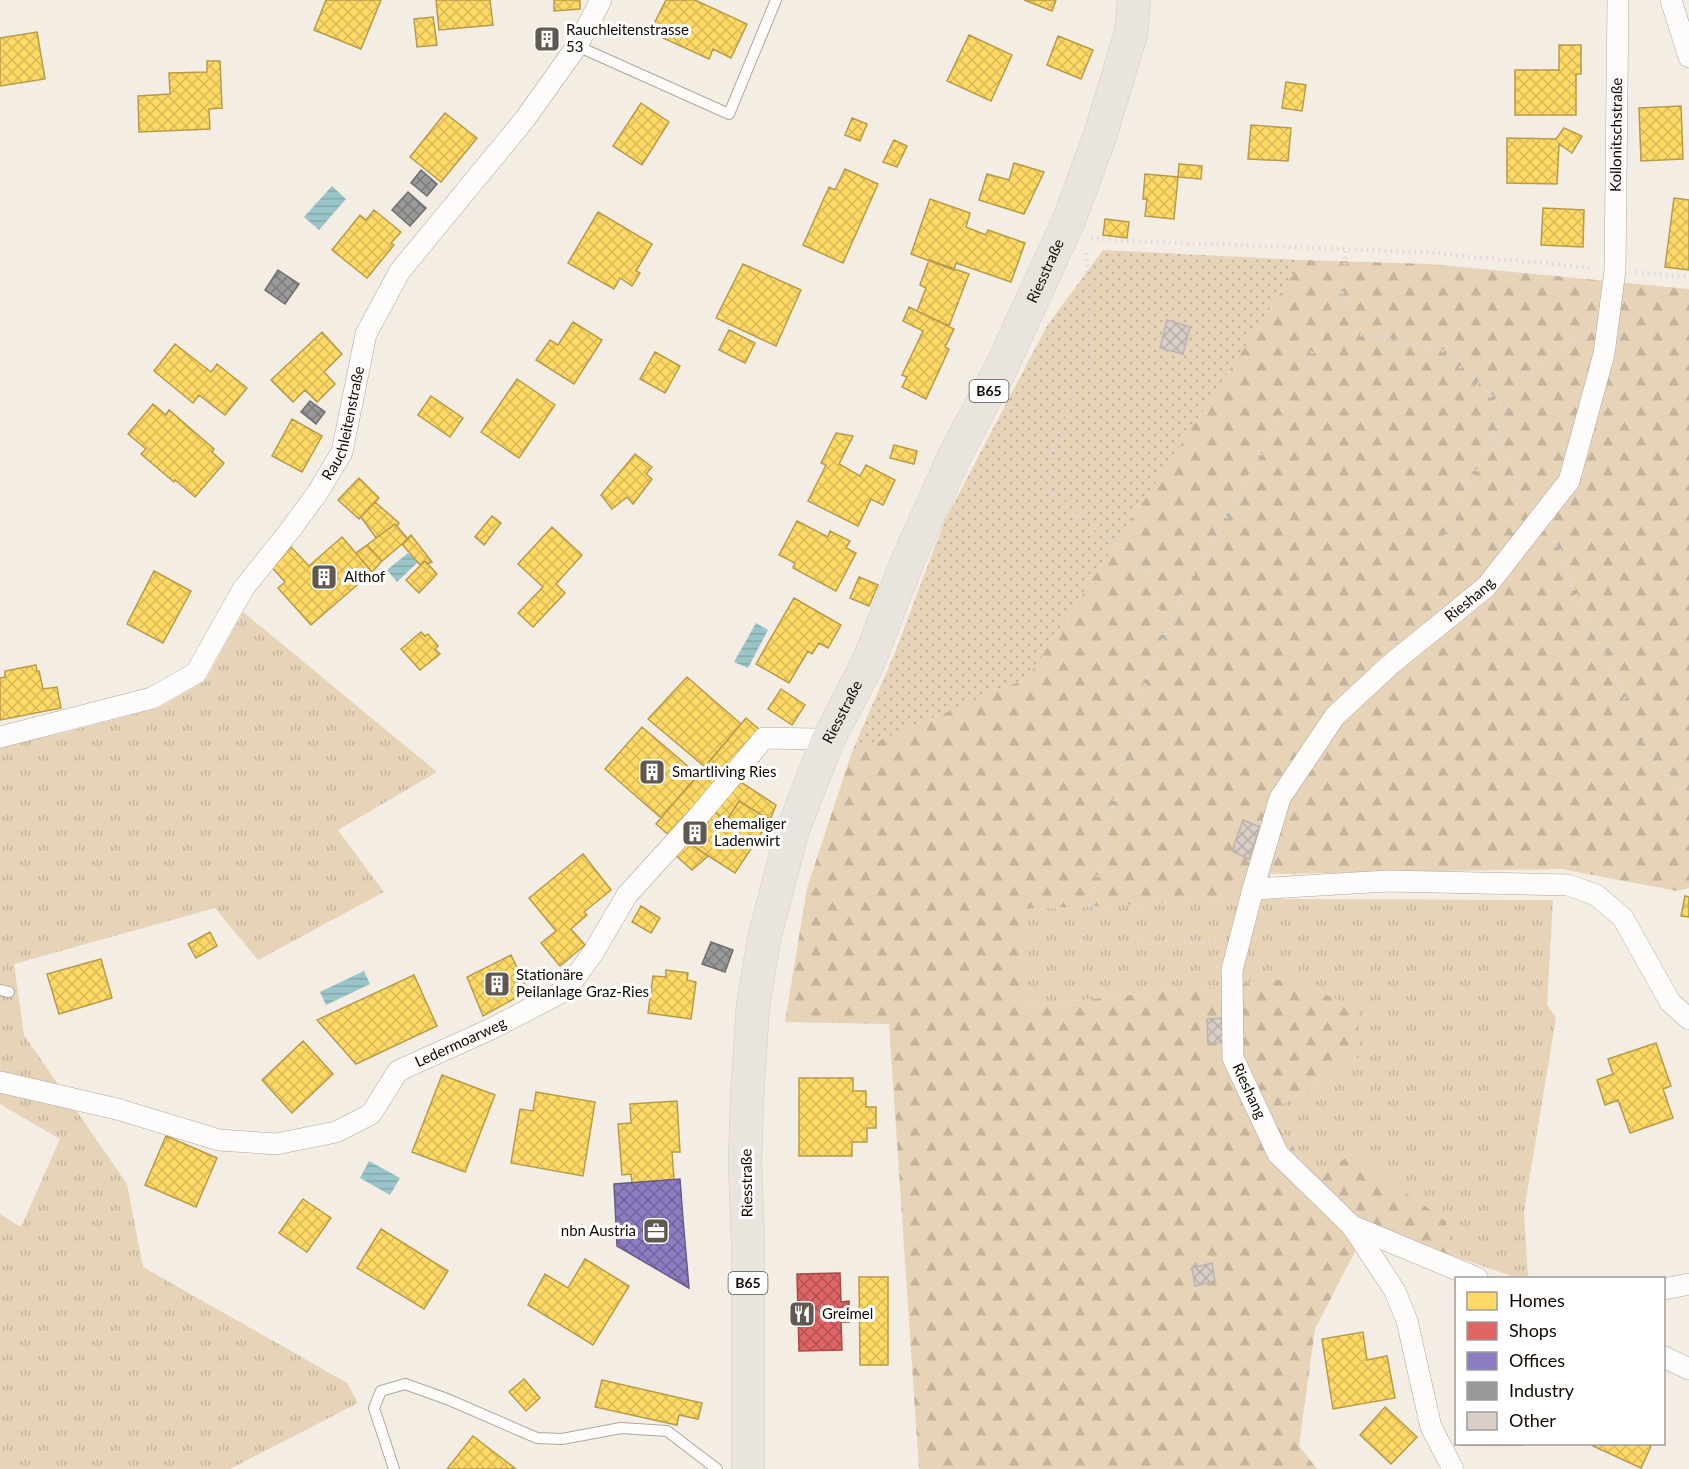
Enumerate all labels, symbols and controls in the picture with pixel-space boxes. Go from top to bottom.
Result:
place label: Rauchleitenstrasse 53 [566,20,689,55]
building icon: Rauchleitenstrasse 53 [532,24,562,54]
street label: Kollonitschstraße [1606,77,1625,192]
street label: Riesstraße [1022,236,1067,306]
street label: Rauchleitenstraße [317,364,367,483]
road number: B65 [970,380,1008,402]
building icon: Althof [309,562,339,592]
place label: Althof [344,567,386,585]
street label: Rieshang [1441,574,1498,625]
street label: Riesstraße [818,677,865,746]
building icon: Smartliving Ries [637,757,667,787]
place label: Smartliving Ries [672,762,776,780]
place label: ehemaliger Ladenwirt [714,814,787,849]
building icon: ehemaliger Ladenwirt [680,818,710,848]
place label: Stationäre Peilanlage Graz-Ries [516,965,649,1000]
building icon: Stationäre Peilanlage Graz-Ries [482,969,512,999]
street label: Ledermoarweg [412,1013,509,1070]
street label: Rieshang [1229,1060,1271,1121]
street label: Riesstraße [736,1148,756,1217]
office icon: nbn Austria [641,1216,671,1246]
place label: nbn Austria [561,1221,636,1239]
road number: B65 [728,1272,768,1294]
legend [1455,1277,1665,1445]
text: Homes [1509,1289,1565,1311]
restaurant icon: Greimel [787,1299,817,1329]
place label: Greimel [822,1304,873,1322]
text: Shops [1509,1319,1557,1341]
text: Offices [1509,1349,1565,1371]
text: Industry [1509,1379,1575,1401]
text: Other [1509,1409,1556,1431]

